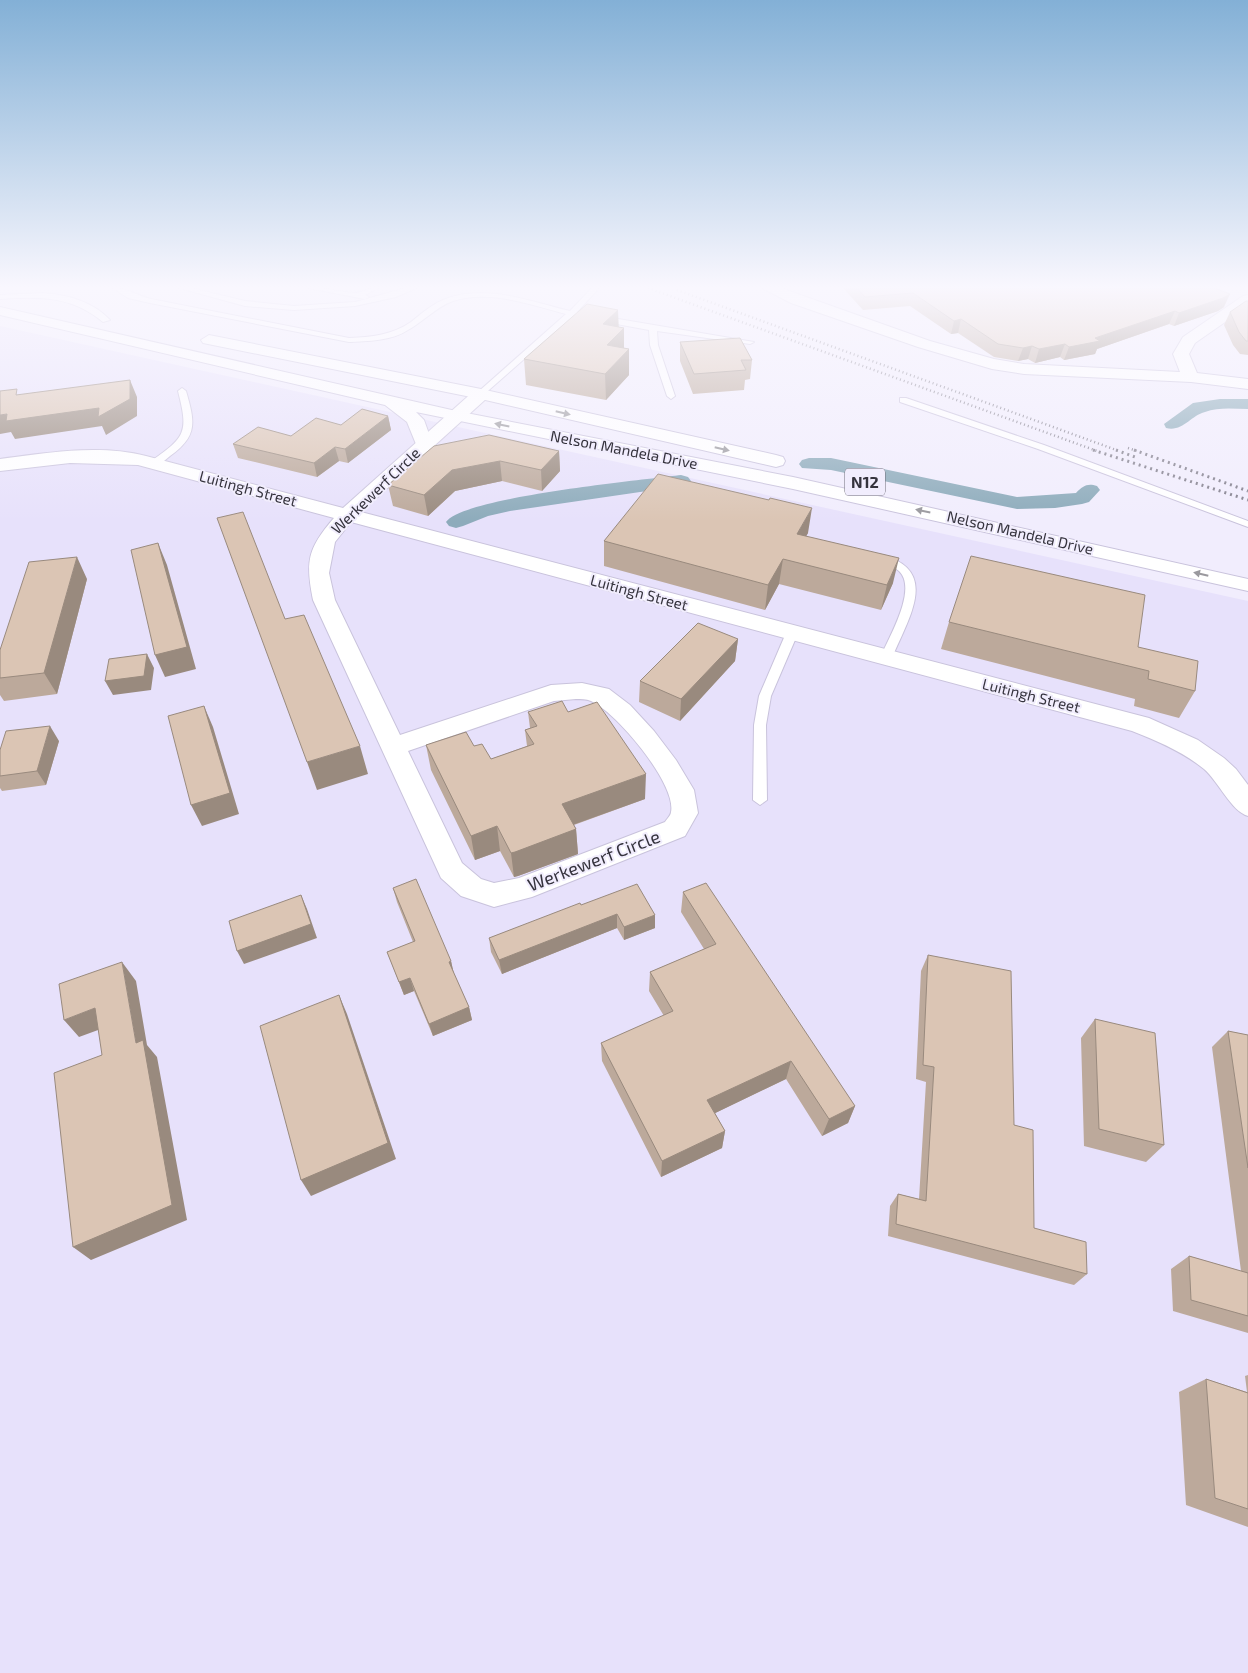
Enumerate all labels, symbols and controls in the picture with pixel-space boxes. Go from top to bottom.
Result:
one-way arrow [556,409,571,417]
one-way arrow [493,421,509,429]
street label: Nelson Mandela Drive [549,426,699,472]
street label: Werkewerf Circle [327,443,423,537]
one-way arrow [714,445,729,453]
street label: Luitingh Street [198,466,299,510]
road number: N12 [845,468,885,496]
street label: Nelson Mandela Drive [945,506,1095,558]
one-way arrow [915,507,930,515]
street label: Luitingh Street [589,570,690,614]
one-way arrow [1193,570,1208,578]
street label: Luitingh Street [980,674,1082,716]
street label: Werkewerf Circle [524,825,663,895]

